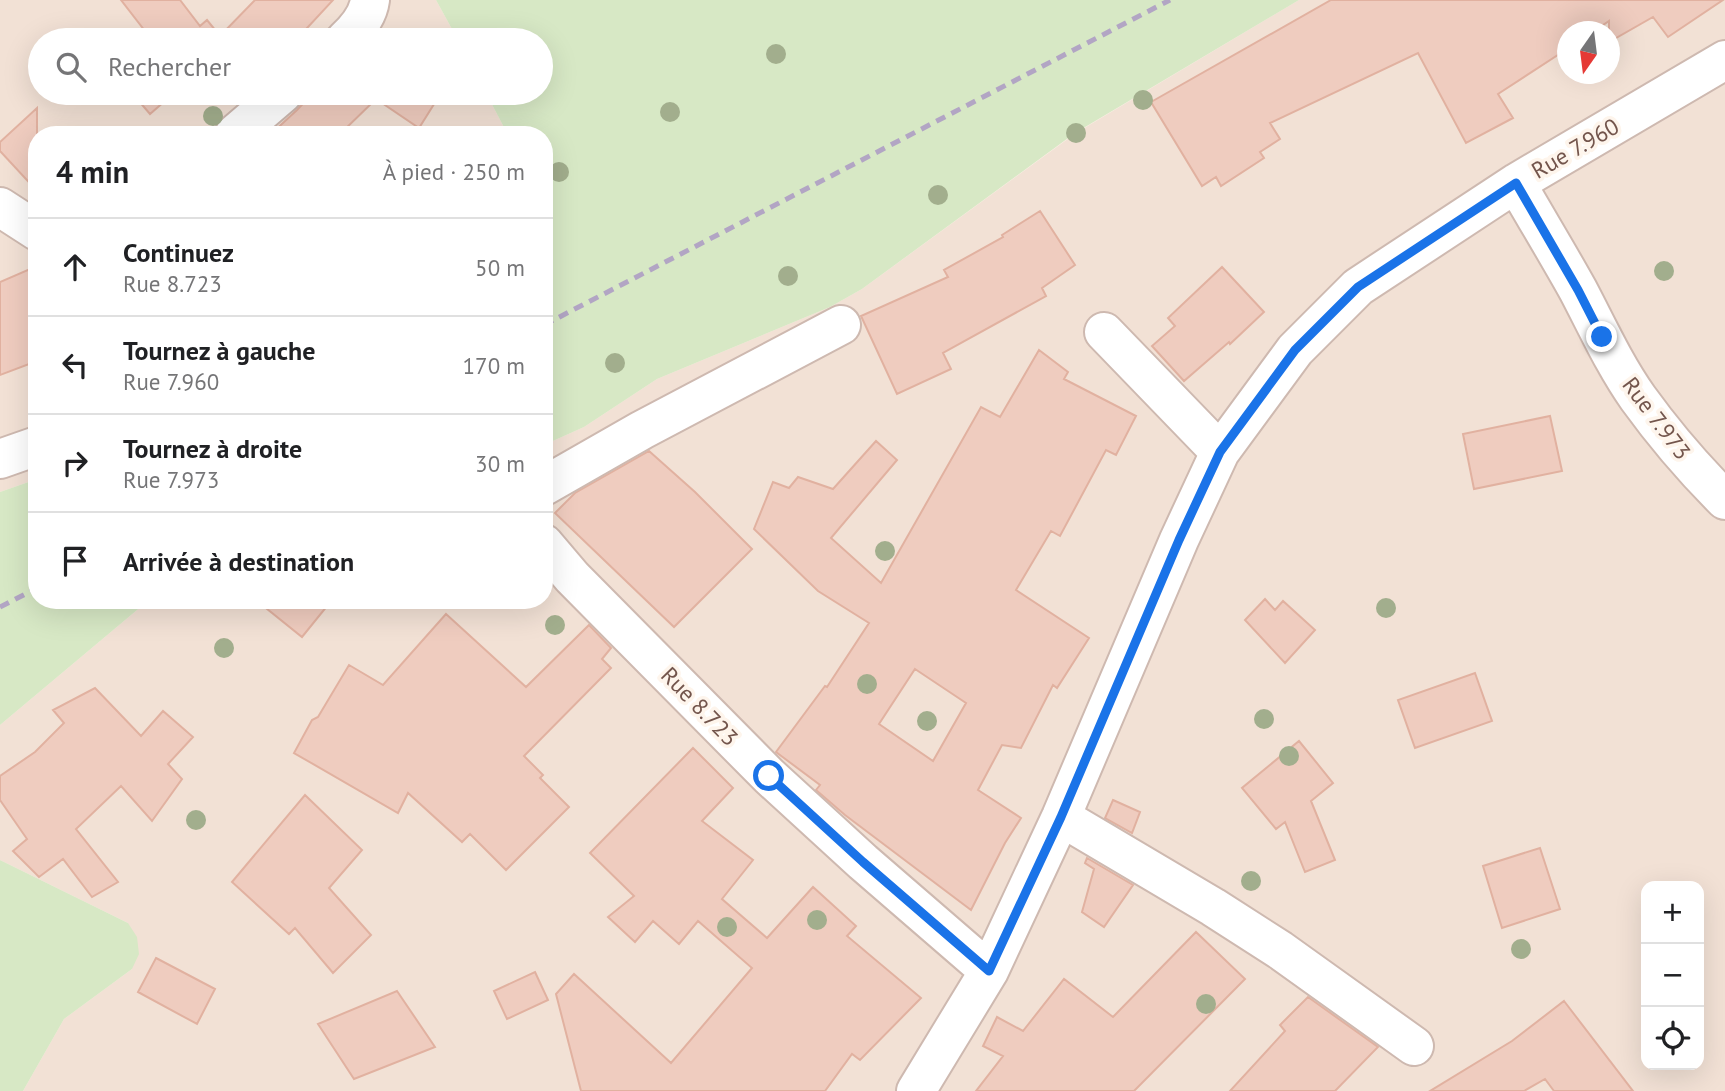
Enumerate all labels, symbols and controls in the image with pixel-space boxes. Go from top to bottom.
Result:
north arrow [1557,21,1620,84]
search box [28,28,553,105]
icon: search [52,48,90,86]
text: Rechercher [108,50,231,83]
street label: Rue 7.960 [1526,111,1624,185]
text: 4 min [56,152,129,191]
text: À pied · 250 m [383,157,525,186]
text: Continuez [123,236,234,269]
icon: ahead [56,248,94,286]
text: 50 m [475,253,525,282]
text: Rue 8.723 [123,269,222,298]
route end [1586,321,1617,352]
text: Tournez à gauche [123,334,315,367]
icon: left [56,346,94,384]
text: 170 m [463,351,525,380]
text: Rue 7.960 [123,367,219,396]
street label: Rue 7.973 [1616,371,1698,465]
text: Tournez à droite [123,432,302,465]
icon: right [56,444,94,482]
text: 30 m [475,449,525,478]
text: Rue 7.973 [123,465,219,494]
icon: arrive [56,542,94,580]
text: Arrivée à destination [123,545,354,578]
street label: Rue 8.723 [655,660,745,752]
route start [753,760,784,791]
map controls [1641,881,1704,1070]
button: + [1641,881,1704,944]
button: − [1641,944,1704,1007]
button: locate [1641,1007,1704,1070]

